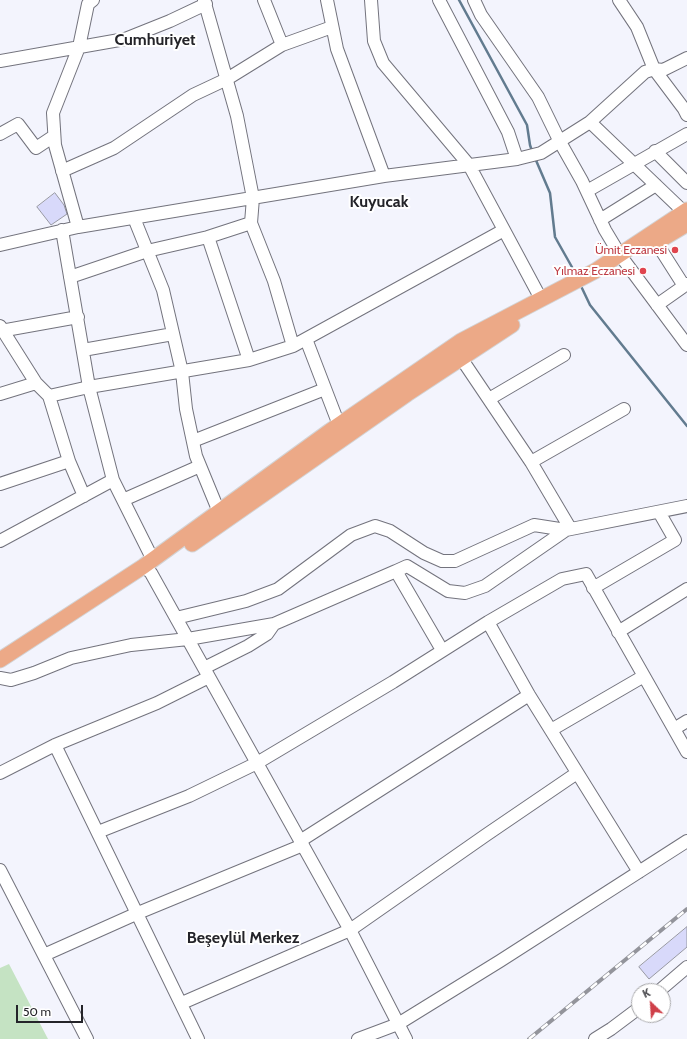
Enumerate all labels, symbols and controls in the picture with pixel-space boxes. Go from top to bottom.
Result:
district label: Cumhuriyet [114,30,196,50]
district label: Kuyucak [350,192,408,212]
place label: Ümit Eczanesi [595,243,667,257]
marker: Ümit Eczanesi [670,245,680,255]
place label: Yılmaz Eczanesi [554,264,635,278]
marker: Yılmaz Eczanesi [638,266,648,276]
district label: Beşeylül Merkez [187,928,299,948]
north arrow [631,983,671,1023]
text: K [640,985,652,1001]
scale bar [18,997,85,1023]
text: 50 m [23,1004,51,1019]

